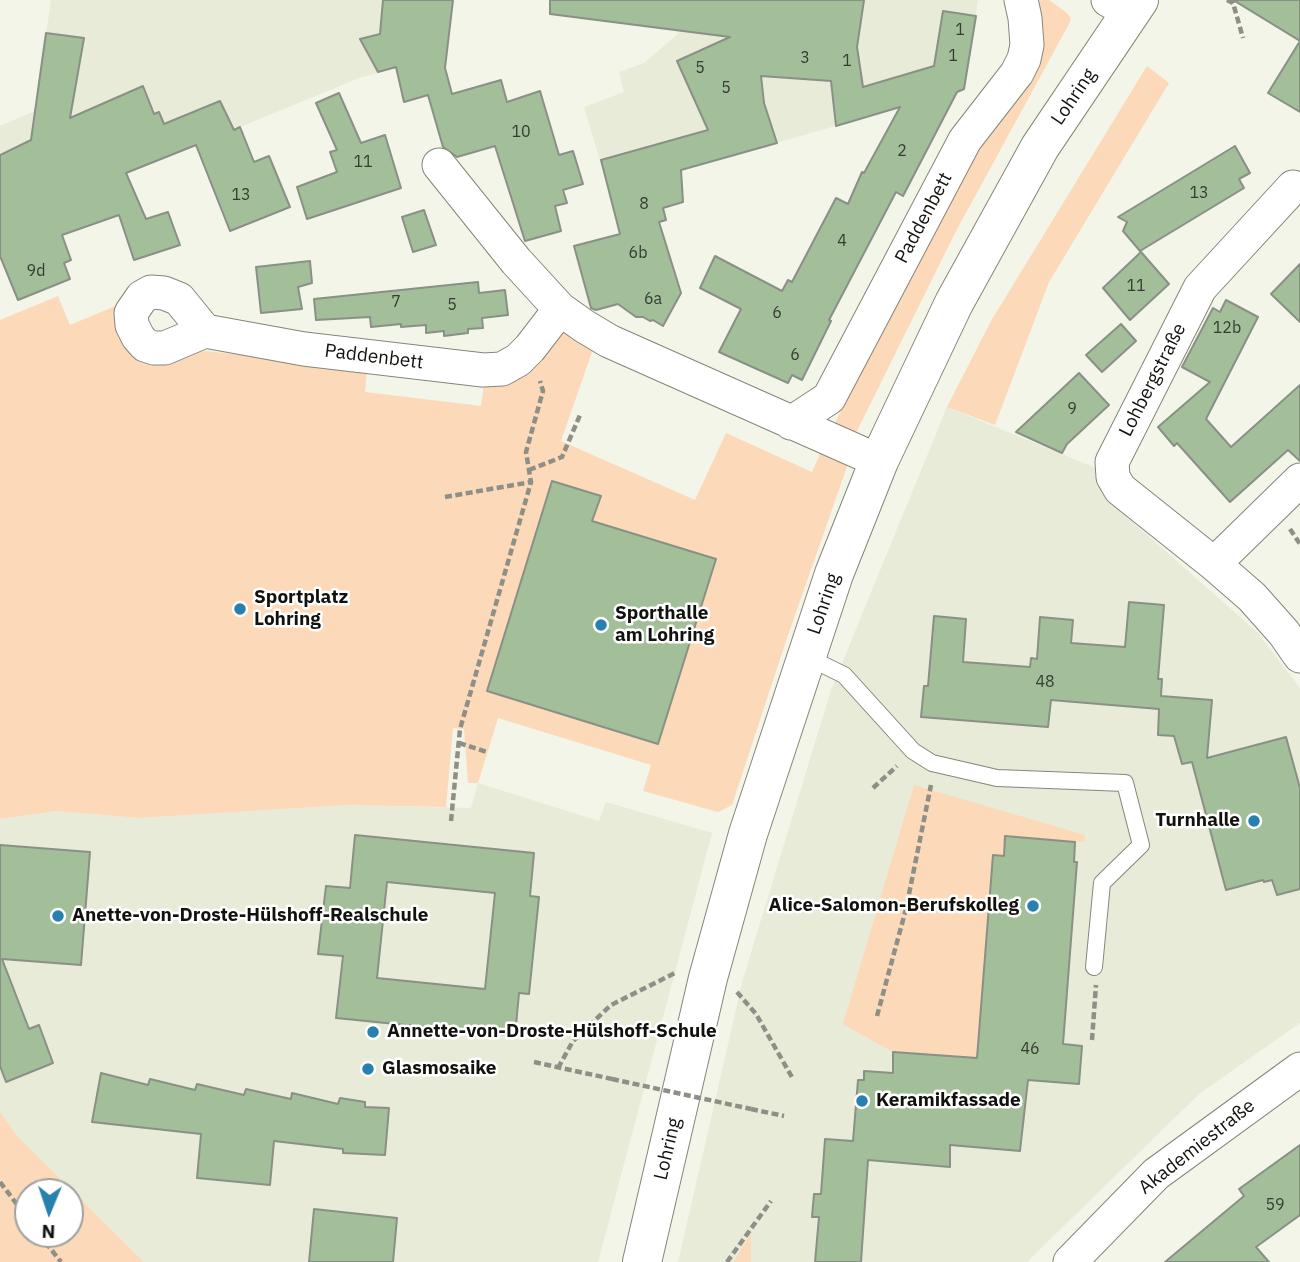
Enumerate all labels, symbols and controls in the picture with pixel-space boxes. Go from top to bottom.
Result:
house number: 1 [955,20,965,40]
house number: 1 [948,46,958,66]
house number: 3 [800,48,810,68]
house number: 1 [842,51,852,71]
house number: 5 [695,58,705,78]
street label: Lohring [1047,64,1101,130]
house number: 5 [721,78,731,98]
house number: 10 [511,122,531,142]
house number: 2 [897,141,907,161]
house number: 11 [353,152,373,172]
street label: Paddenbett [891,169,957,267]
house number: 13 [1189,183,1209,203]
house number: 13 [231,185,251,205]
house number: 8 [639,194,649,214]
house number: 4 [837,231,847,251]
house number: 6b [629,243,647,263]
house number: 9d [27,261,45,281]
house number: 11 [1126,276,1146,296]
house number: 6a [644,289,662,309]
house number: 7 [391,292,401,312]
house number: 5 [447,295,457,315]
house number: 6 [772,303,782,323]
house number: 12b [1213,318,1241,338]
street label: Lohbergstraße [1115,319,1191,441]
street label: Paddenbett [323,340,425,374]
house number: 6 [790,345,800,365]
house number: 9 [1067,399,1077,419]
street label: Lohring [803,570,845,638]
place label: Sportplatz Lohring [254,587,348,631]
marker: Sportplatz Lohring [232,601,248,617]
place label: Sporthalle am Lohring [615,603,714,647]
marker: Sporthalle am Lohring [593,617,609,633]
house number: 48 [1035,672,1055,692]
place label: Turnhalle [1155,810,1240,832]
marker: Turnhalle [1246,813,1262,829]
place label: Alice-Salomon-Berufskolleg [769,895,1019,917]
marker: Alice-Salomon-Berufskolleg [1025,898,1041,914]
place label: Anette-von-Droste-Hülshoff-Realschule [72,905,428,927]
marker: Anette-von-Droste-Hülshoff-Realschule [50,908,66,924]
place label: Annette-von-Droste-Hülshoff-Schule [387,1021,717,1043]
marker: Annette-von-Droste-Hülshoff-Schule [365,1024,381,1040]
house number: 46 [1020,1039,1040,1059]
place label: Glasmosaike [382,1058,496,1080]
marker: Glasmosaike [360,1061,376,1077]
place label: Keramikfassade [876,1090,1021,1112]
marker: Keramikfassade [854,1093,870,1109]
street label: Akademiestraße [1134,1095,1260,1199]
street label: Lohring [650,1116,686,1182]
north arrow [14,1178,84,1248]
house number: 59 [1265,1195,1285,1215]
text: N [41,1220,56,1244]

